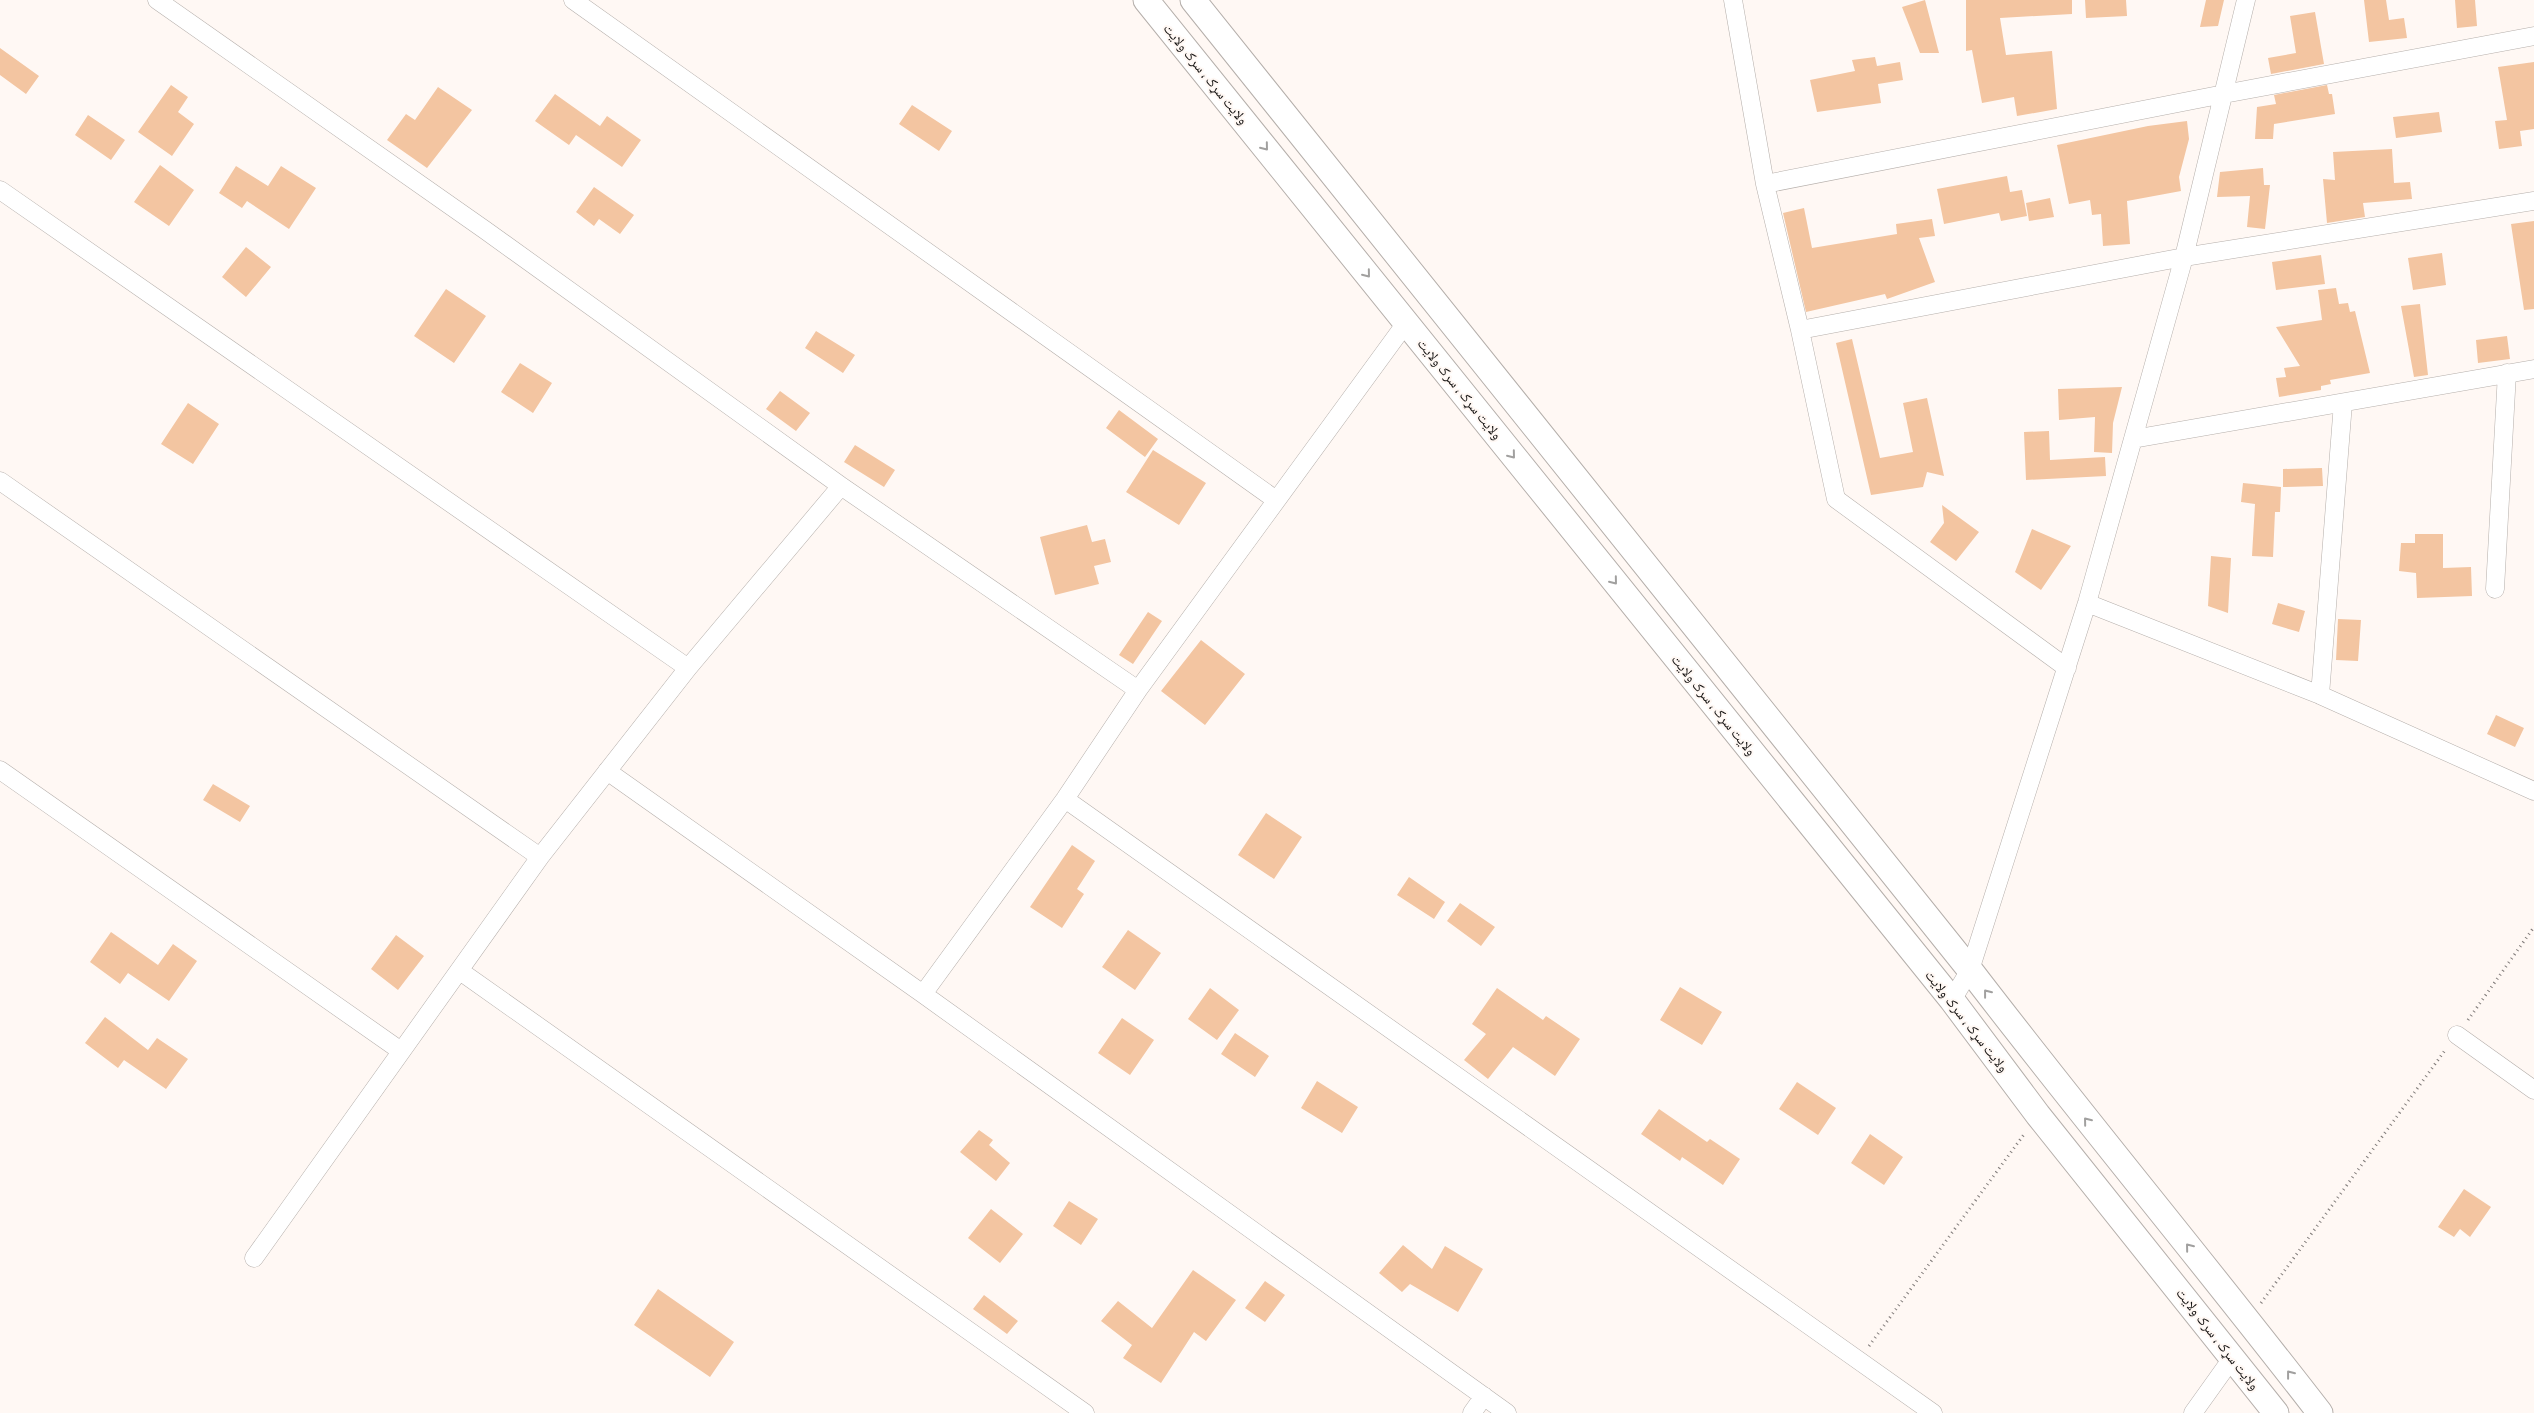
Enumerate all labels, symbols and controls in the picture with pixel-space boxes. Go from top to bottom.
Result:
street label: ولایت سړک ، سرک ولایت [1160,20,1252,128]
one-way arrow [1259,141,1267,150]
one-way arrow [1361,268,1370,277]
street label: ولایت سړک ، سرک ولایت [1414,335,1506,443]
one-way arrow [1507,449,1515,458]
one-way arrow [1609,575,1617,584]
street label: ولایت سړک ، سرک ولایت [1668,651,1760,759]
street label: ولایت سړک ، سرک ولایت [1921,966,2013,1076]
one-way arrow [1984,989,1993,999]
one-way arrow [2084,1118,2092,1127]
one-way arrow [2187,1244,2195,1253]
street label: ولایت سړک ، سرک ولایت [2172,1284,2264,1394]
one-way arrow [2288,1371,2296,1380]

